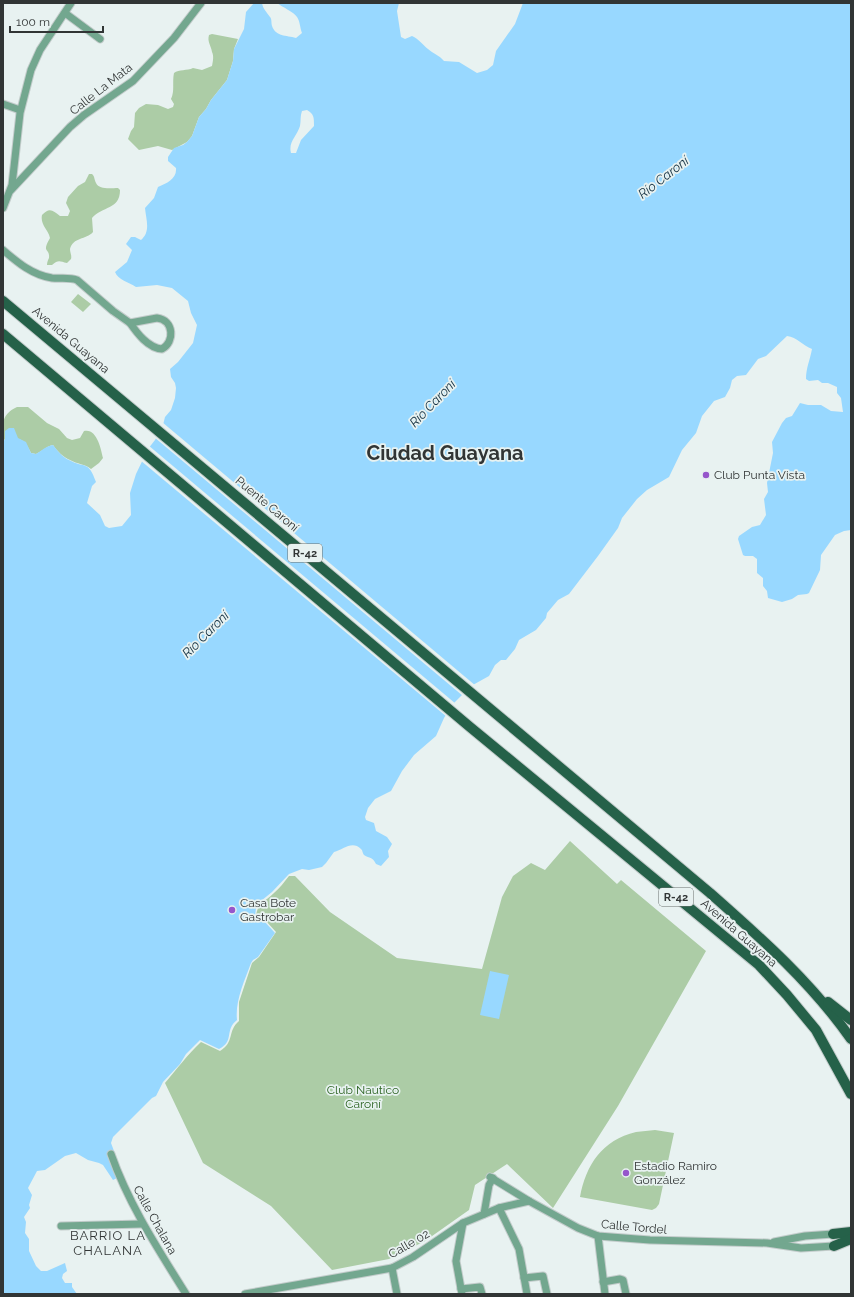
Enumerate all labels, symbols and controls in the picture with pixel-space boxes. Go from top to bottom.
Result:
scale bar [10,8,103,34]
text: 100 m [16,15,50,29]
street label: Calle La Mata [67,60,135,118]
water label: Río Caroní [635,152,692,202]
street label: Avenida Guayana [30,304,112,376]
water label: Río Caroní [406,376,459,430]
district label: Ciudad Guayana [367,441,523,465]
place label: Club Punta Vista [714,468,805,482]
marker: Club Punta Vista [701,470,711,480]
street label: Puente Caroní [233,474,302,535]
road number: R-42 [288,544,322,562]
water label: Río Caroní [179,607,233,661]
road number: R-42 [659,888,693,906]
place label: Casa Bote Gastrobar [240,896,296,924]
street label: Avenida Guayana [698,896,780,970]
marker: Casa Bote Gastrobar [227,905,237,915]
park label: Club Nautico Caroní [327,1083,399,1111]
place label: Estadio Ramiro González [634,1159,717,1187]
marker: Estadio Ramiro González [621,1168,631,1178]
street label: Calle Chalana [130,1183,180,1257]
street label: Calle Tordel [601,1217,668,1237]
street label: Calle 02 [386,1227,432,1261]
district label: BARRIO LA CHALANA [70,1228,146,1258]

